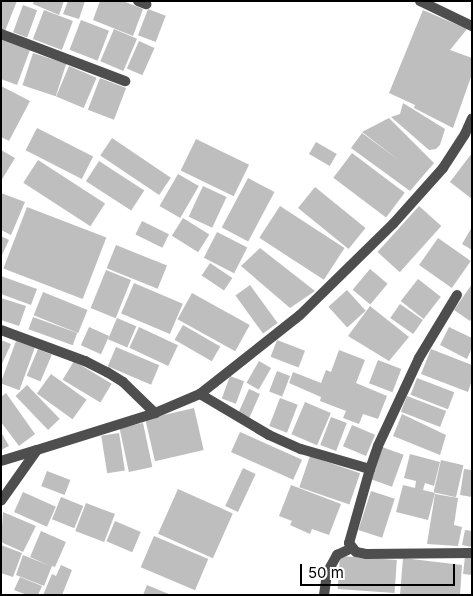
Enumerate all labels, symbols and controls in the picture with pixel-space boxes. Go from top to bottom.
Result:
scale bar [303,554,458,586]
text: 50 m [308,563,344,582]

